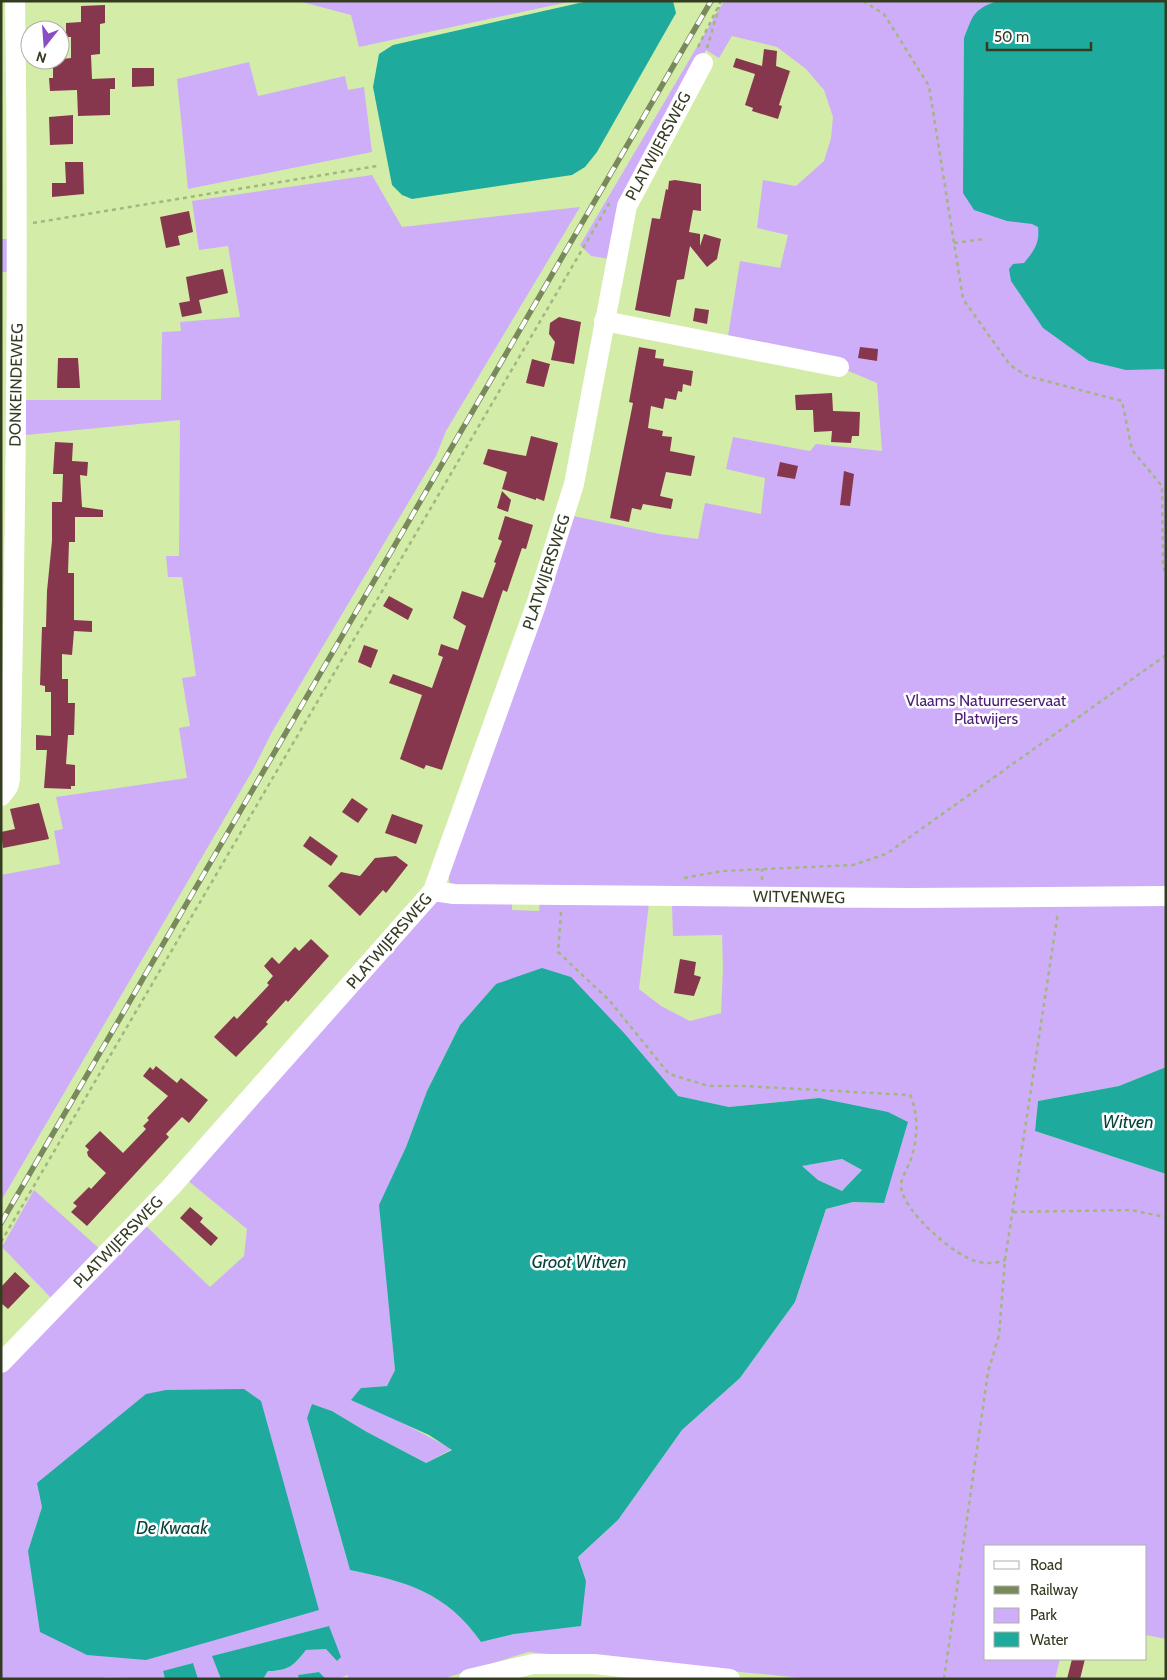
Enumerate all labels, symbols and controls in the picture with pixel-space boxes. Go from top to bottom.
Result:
north arrow [20,20,70,70]
scale bar [987,20,1091,52]
text: 50 m [994,28,1029,46]
text: N [34,47,49,67]
street label: PLATWIJERSWEG [621,88,695,204]
street label: DONKEINDEWEG [5,323,27,447]
street label: PLATWIJERSWEG [518,512,574,632]
park label: Vlaams Natuurreservaat Platwijers [906,691,1067,728]
street label: WITVENWEG [753,887,845,907]
street label: PLATWIJERSWEG [342,889,436,993]
water label: Witven [1102,1111,1154,1133]
street label: PLATWIJERSWEG [69,1192,167,1292]
water label: Groot Witven [531,1251,627,1273]
water label: De Kwaak [136,1517,209,1539]
legend [984,1545,1147,1660]
text: Road [1030,1556,1063,1574]
text: Railway [1030,1581,1079,1599]
text: Park [1030,1606,1057,1624]
text: Water [1030,1631,1068,1649]

